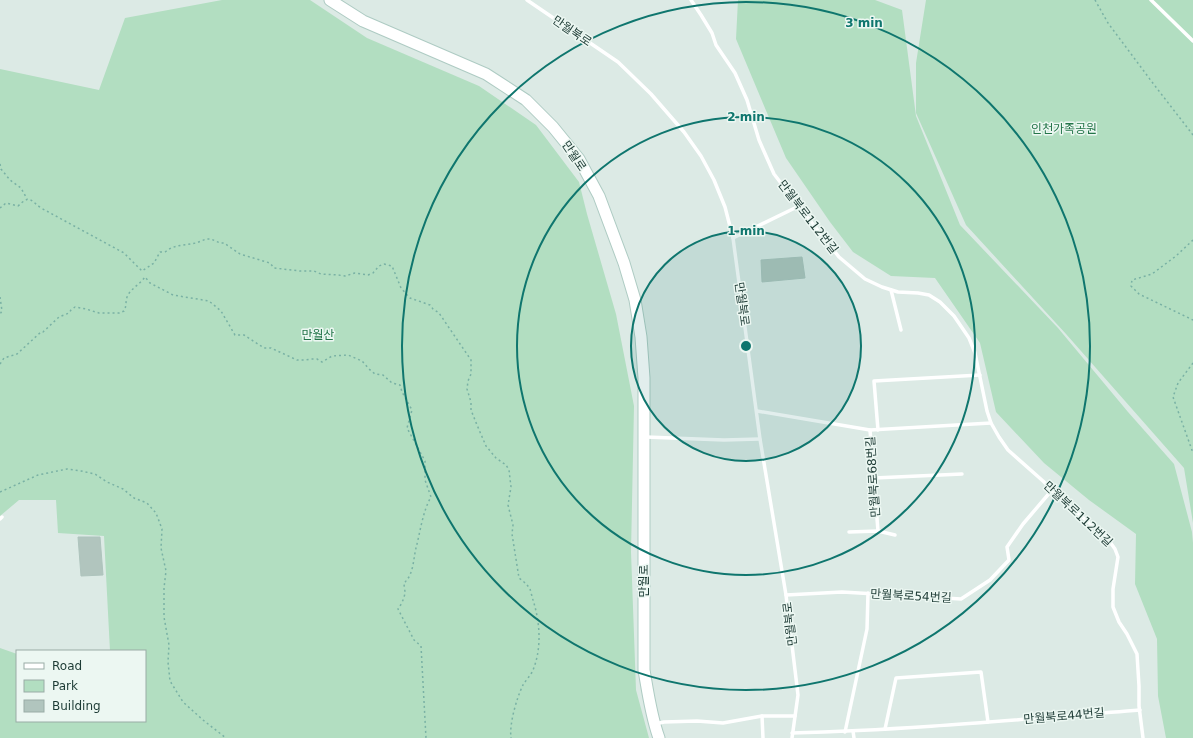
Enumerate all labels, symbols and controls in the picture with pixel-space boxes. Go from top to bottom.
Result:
street label: 만월북로 [550,13,594,49]
text: 3 min [845,16,883,30]
text: 2 min [727,110,765,124]
park label: 인천가족공원 [1031,122,1097,136]
street label: 만월로 [559,138,589,174]
street label: 만월북로112번길 [775,178,841,256]
text: 1 min [727,224,765,238]
street label: 만월북로 [732,281,752,327]
park label: 만월산 [301,328,335,342]
centre of rings [739,339,753,353]
street label: 만월북로68번길 [863,436,883,518]
street label: 만월북로112번길 [1041,478,1115,550]
street label: 만월로 [637,564,651,598]
street label: 만월북로54번길 [870,587,952,605]
street label: 만월북로 [780,601,800,647]
legend [16,650,146,722]
text: Road [52,659,82,673]
text: Park [52,679,78,693]
text: Building [52,699,101,713]
street label: 만월북로44번길 [1023,705,1105,727]

